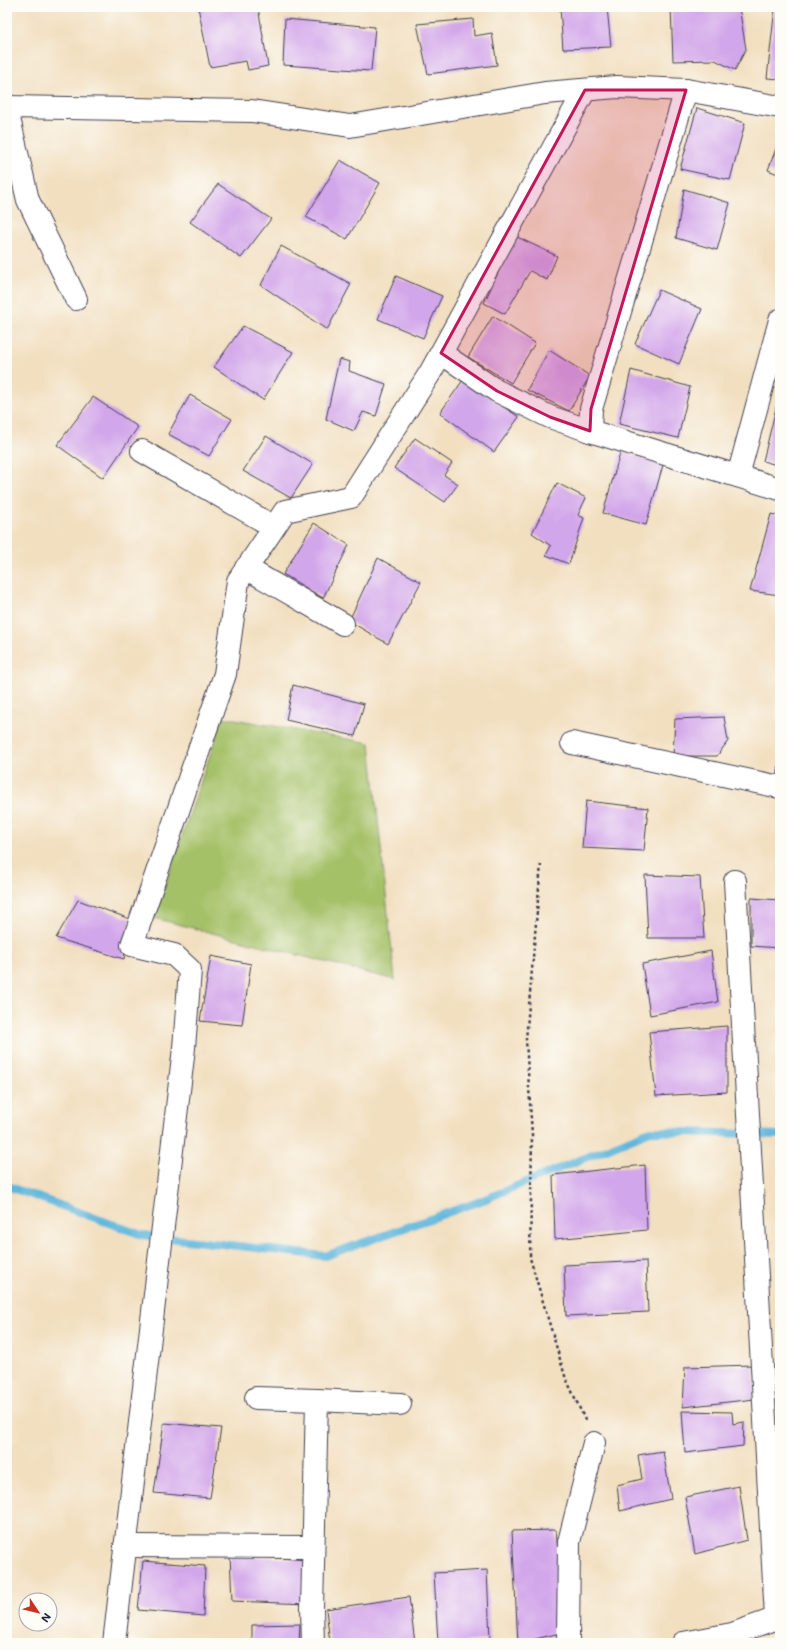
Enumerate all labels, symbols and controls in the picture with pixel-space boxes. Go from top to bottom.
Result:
north arrow [18,1592,58,1632]
text: N [38,1610,55,1626]

